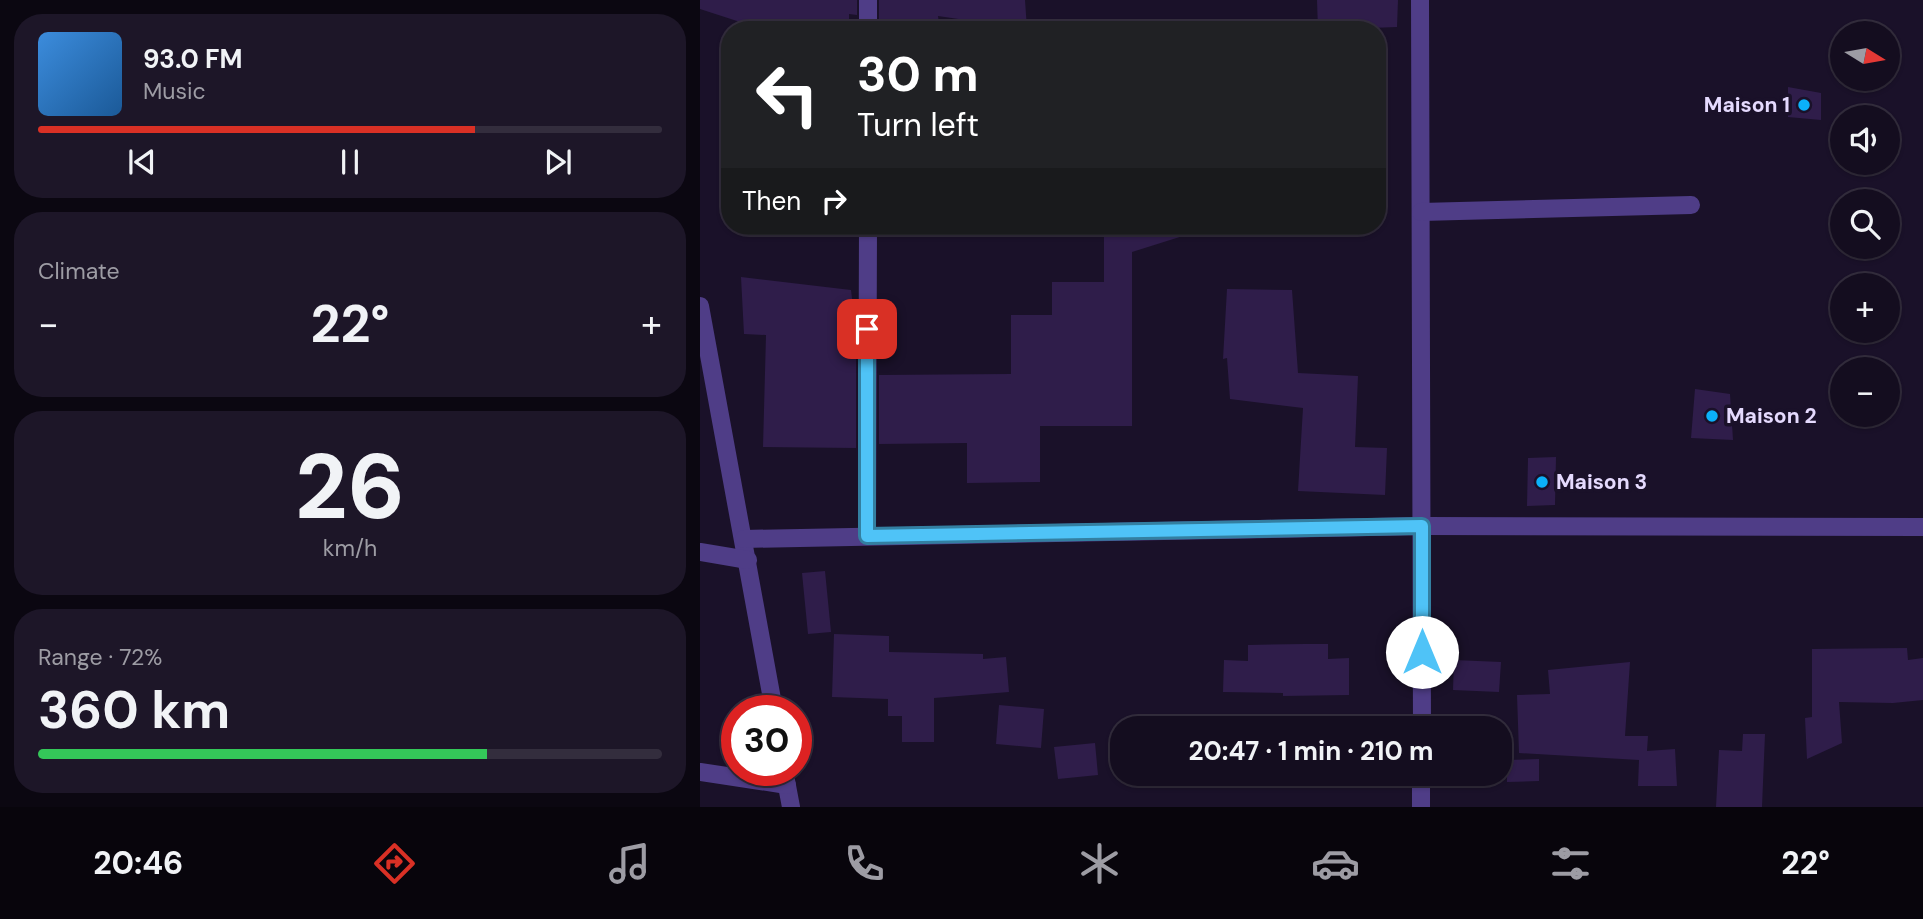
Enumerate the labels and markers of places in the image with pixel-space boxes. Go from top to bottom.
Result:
place label: Maison 1 [1704,91,1790,119]
marker: Maison 1 [1796,97,1812,113]
pin [837,299,897,359]
place label: Maison 2 [1726,402,1817,430]
marker: Maison 2 [1704,408,1720,424]
place label: Maison 3 [1556,468,1647,496]
marker: Maison 3 [1534,474,1550,490]

